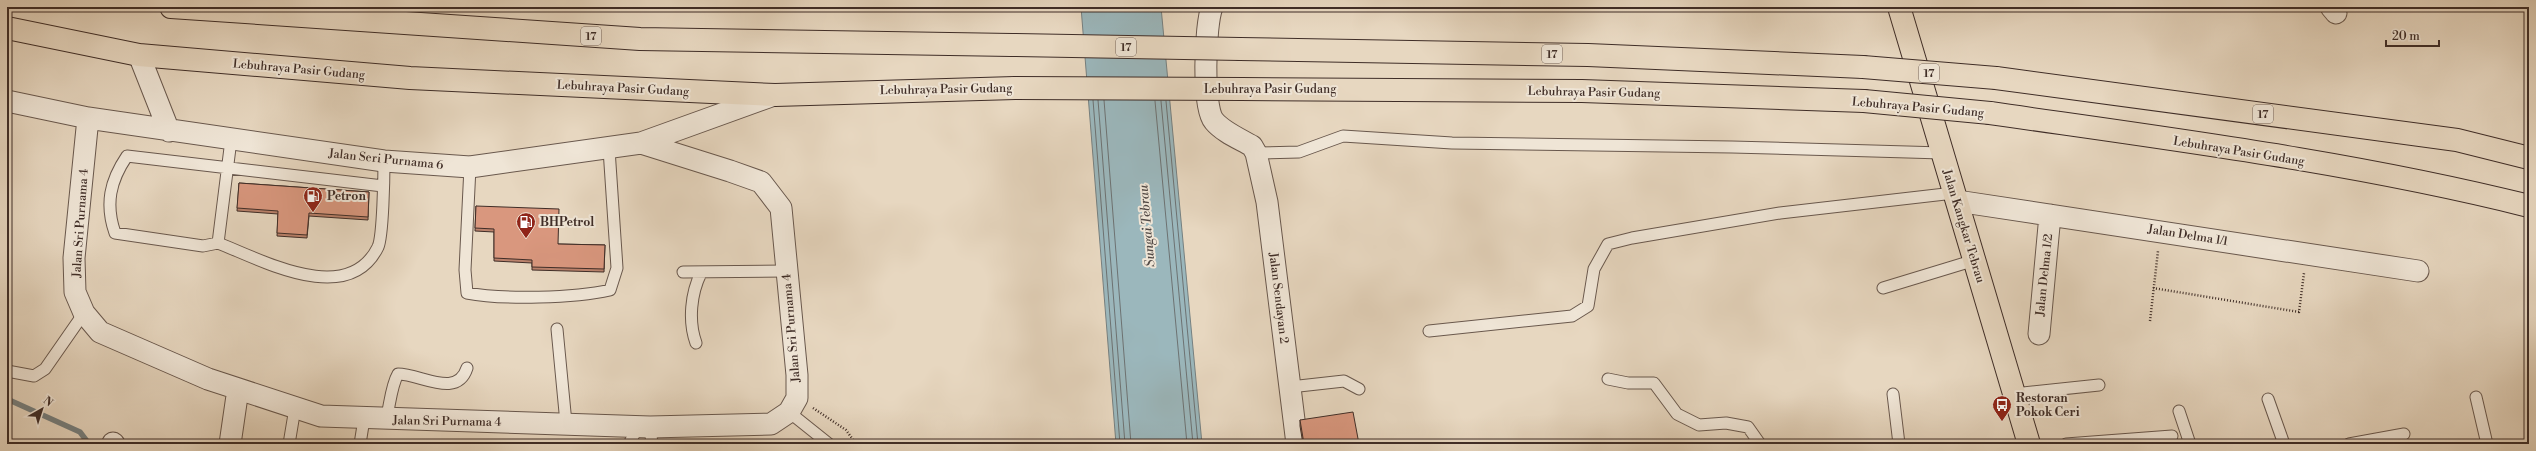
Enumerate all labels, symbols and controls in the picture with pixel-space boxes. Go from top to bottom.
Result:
scale bar [2386,22,2439,48]
road number: 17 [581,27,601,45]
text: 20 m [2392,29,2420,44]
road number: 17 [1116,38,1136,56]
road number: 17 [1542,45,1562,63]
street label: Lebuhraya Pasir Gudang [232,56,367,83]
road number: 17 [1919,64,1939,82]
street label: Lebuhraya Pasir Gudang [556,78,690,100]
street label: Lebuhraya Pasir Gudang [880,81,1013,98]
street label: Lebuhraya Pasir Gudang [1204,82,1337,97]
street label: Lebuhraya Pasir Gudang [1527,84,1661,101]
street label: Lebuhraya Pasir Gudang [1851,94,1986,121]
road number: 17 [2253,105,2273,123]
street label: Lebuhraya Pasir Gudang [2172,134,2306,169]
street label: Jalan Seri Purnama 6 [327,146,444,173]
street label: Jalan Kangkar Tebrau [1939,167,1988,285]
street label: Jalan Sri Purnama 4 [69,168,92,279]
water label: Sungai Tebrau [1135,183,1159,268]
fuel station icon: Petron [302,185,324,213]
place label: Petron [327,189,366,204]
fuel station icon: BHPetrol [515,211,537,239]
place label: BHPetrol [540,215,594,230]
street label: Jalan Delma 1/1 [2146,222,2230,249]
street label: Jalan Delma 1/2 [2033,233,2056,318]
street label: Jalan Sendayan 2 [1265,251,1292,345]
street label: Jalan Sri Purnama 4 [779,273,804,384]
north arrow [22,389,62,429]
place label: Restoran Pokok Ceri [2016,391,2080,420]
text: N [40,394,56,410]
bus stop icon: Restoran Pokok Ceri [1991,394,2013,422]
street label: Jalan Sri Purnama 4 [391,413,502,430]

